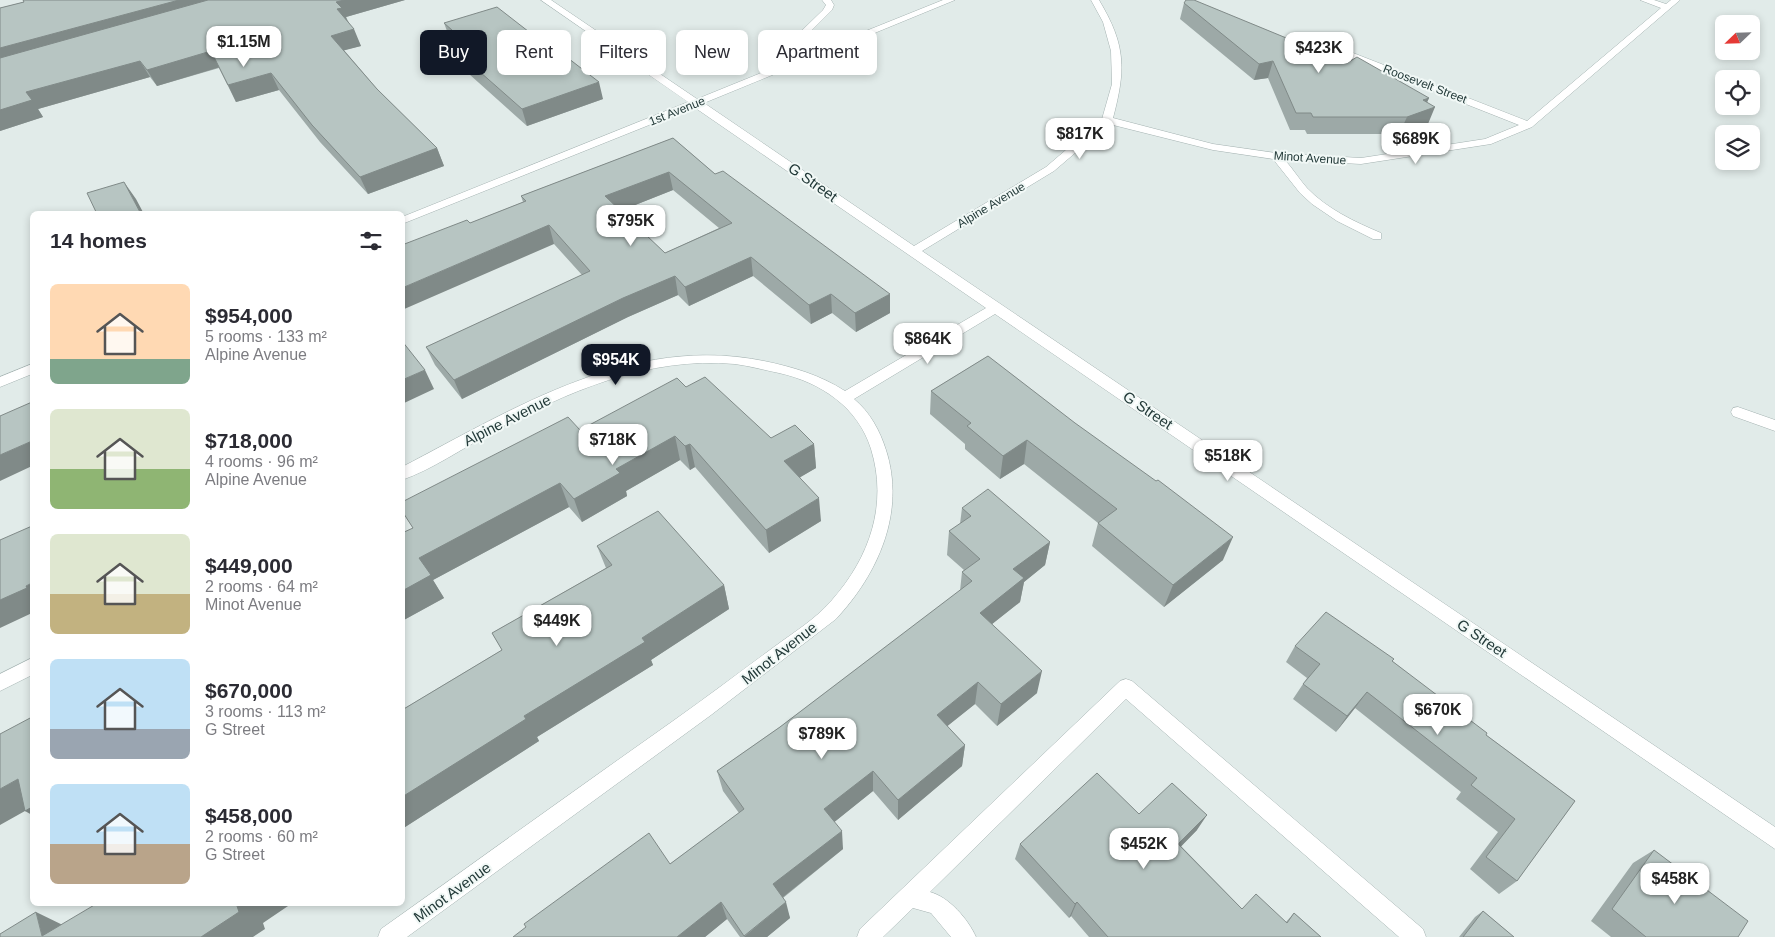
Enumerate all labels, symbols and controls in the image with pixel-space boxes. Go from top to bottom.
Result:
north arrow [1715,15,1760,60]
map controls [1715,15,1760,170]
pin: $1.15M [203,26,285,68]
chip: Buy [420,30,487,75]
chip: Rent [497,30,571,75]
chip: Filters [581,30,666,75]
chip: New [676,30,748,75]
chip: Apartment [758,30,877,75]
pin: $423K [1284,32,1354,74]
text: $1.15M [217,33,271,50]
text: $423K [1295,39,1343,56]
street label: Roosevelt Street [1381,62,1470,107]
button: locate [1715,70,1760,115]
street label: 1st Avenue [647,93,707,129]
pin: $817K [1045,118,1115,160]
pin: $689K [1381,122,1451,165]
text: $817K [1056,125,1104,142]
button: layers [1715,125,1760,170]
text: $689K [1392,130,1440,147]
street label: Minot Avenue [1273,148,1347,168]
street label: G Street [785,159,841,205]
street label: Alpine Avenue [955,179,1028,231]
pin: $795K [596,204,666,247]
text: $795K [607,212,655,229]
icon: filters [357,227,385,255]
text: 14 homes [50,229,147,252]
icon: home [90,304,150,364]
text: $954,000 [205,304,293,327]
pin: $864K [893,322,963,365]
text: 5 rooms · 133 m² [205,328,327,345]
text: $864K [904,330,952,347]
pin: $954K [581,344,651,386]
text: Alpine Avenue [205,346,307,363]
text: $954K [592,351,640,368]
street label: G Street [1120,387,1177,433]
street label: Alpine Avenue [461,391,553,449]
pin: $718K [578,424,648,466]
icon: home [90,429,150,489]
text: $718,000 [205,429,293,452]
text: $718K [589,431,637,448]
pin: $518K [1193,440,1263,482]
text: $518K [1204,447,1252,464]
text: 4 rooms · 96 m² [205,453,318,470]
text: Alpine Avenue [205,471,307,488]
icon: home [90,554,150,614]
text: $449,000 [205,554,293,577]
text: 2 rooms · 64 m² [205,578,318,595]
text: Minot Avenue [205,596,302,613]
pin: $449K [522,604,592,647]
text: $449K [533,612,581,629]
street label: G Street [1454,615,1511,661]
street label: Minot Avenue [738,618,820,688]
icon: home [90,679,150,739]
text: $670,000 [205,679,293,702]
pin: $670K [1403,694,1473,736]
text: $670K [1414,701,1462,718]
text: 3 rooms · 113 m² [205,703,326,720]
pin: $789K [787,718,857,760]
text: G Street [205,721,265,738]
text: $789K [798,725,846,742]
icon: home [90,804,150,864]
text: $458,000 [205,804,293,827]
text: 2 rooms · 60 m² [205,828,318,845]
pin: $452K [1109,828,1179,870]
text: $452K [1120,835,1168,852]
text: G Street [205,846,265,863]
street label: Minot Avenue [410,858,494,926]
pin: $458K [1640,862,1710,905]
text: $458K [1651,870,1699,887]

